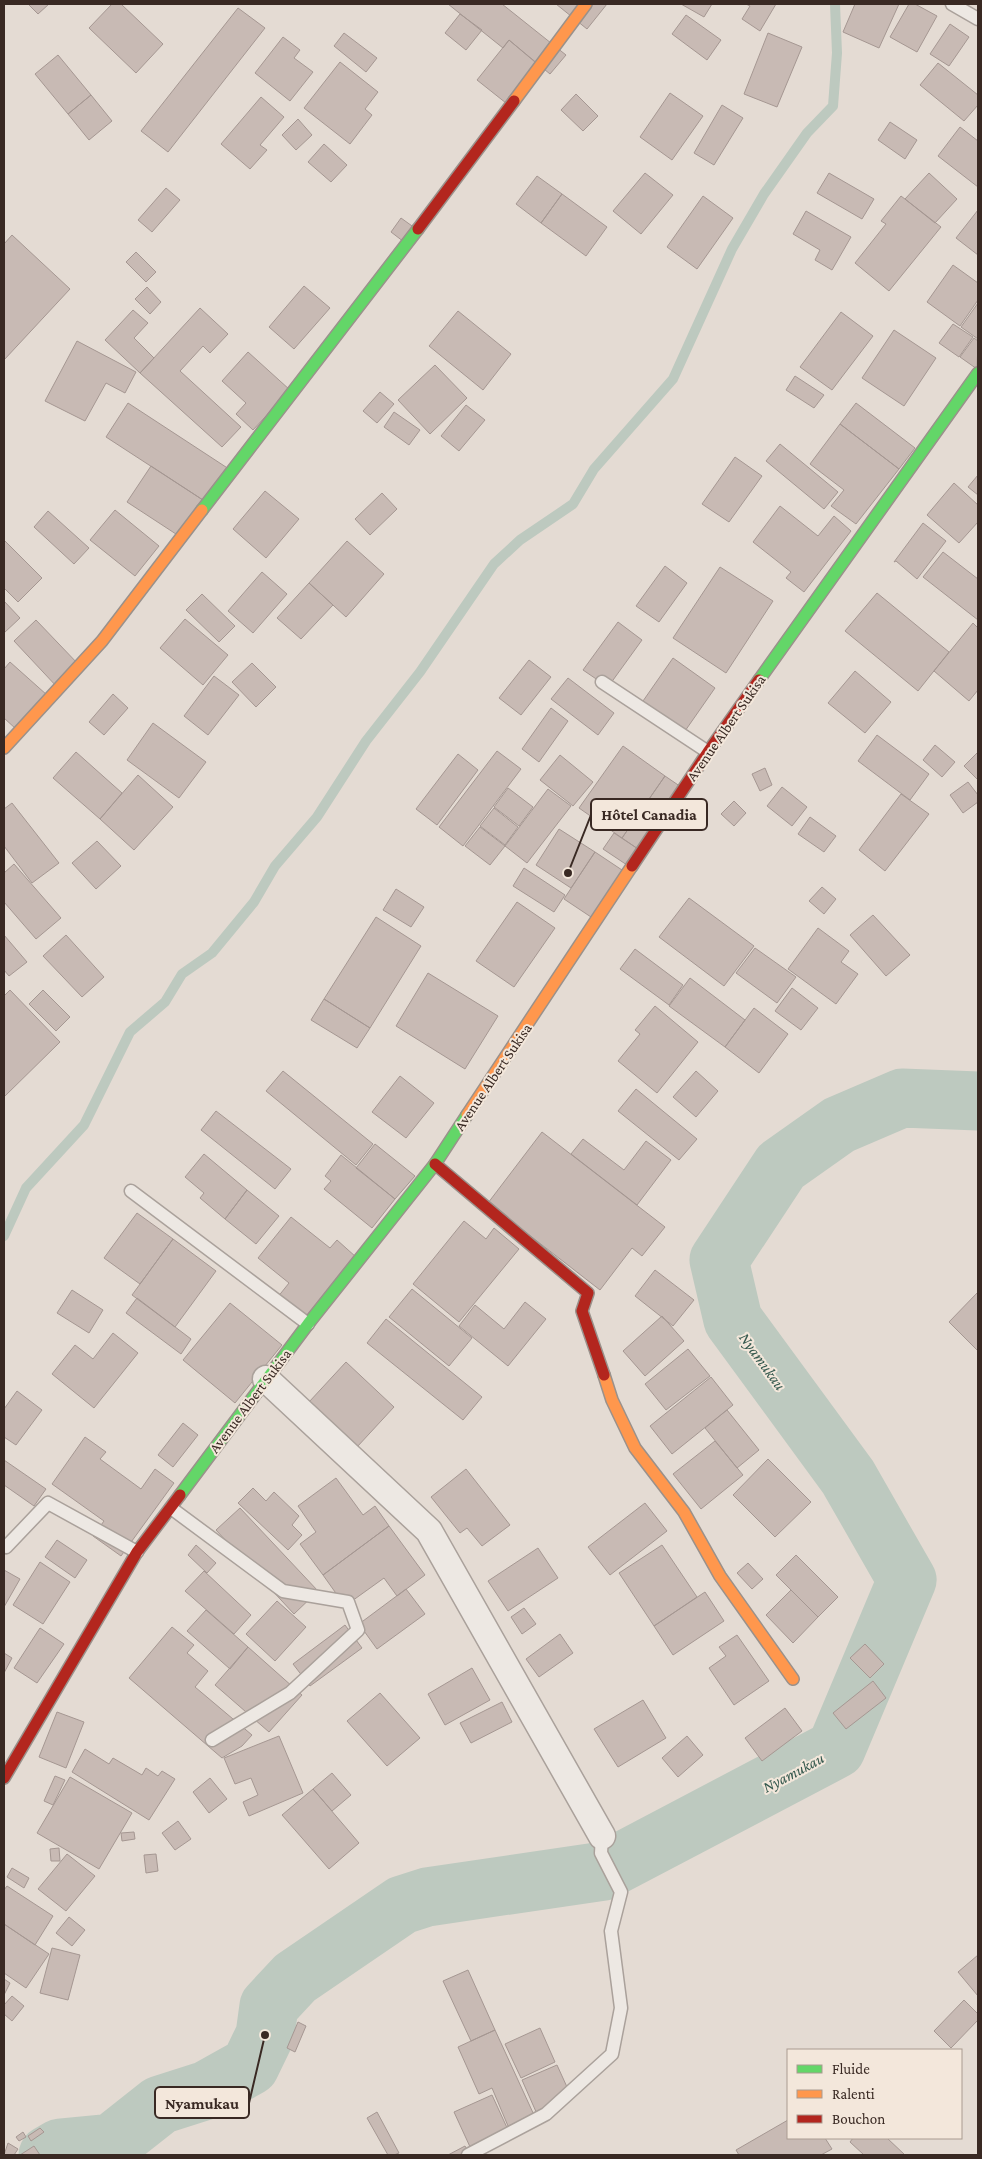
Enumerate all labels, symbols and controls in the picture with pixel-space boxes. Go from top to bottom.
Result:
street label: Avenue Albert Sukisa [683,672,769,784]
callout: Hôtel Canadia [591,799,707,830]
text: Hôtel Canadia [601,806,697,823]
street label: Avenue Albert Sukisa [451,1020,535,1134]
water label: Nyamukau [735,1329,789,1394]
street label: Avenue Albert Sukisa [206,1346,294,1456]
water label: Nyamukau [760,1749,827,1797]
legend [787,2049,962,2139]
text: Fluide [832,2061,870,2077]
text: Ralenti [832,2086,875,2102]
callout: Nyamukau [155,2087,249,2118]
text: Nyamukau [165,2095,239,2112]
text: Bouchon [832,2111,885,2127]

